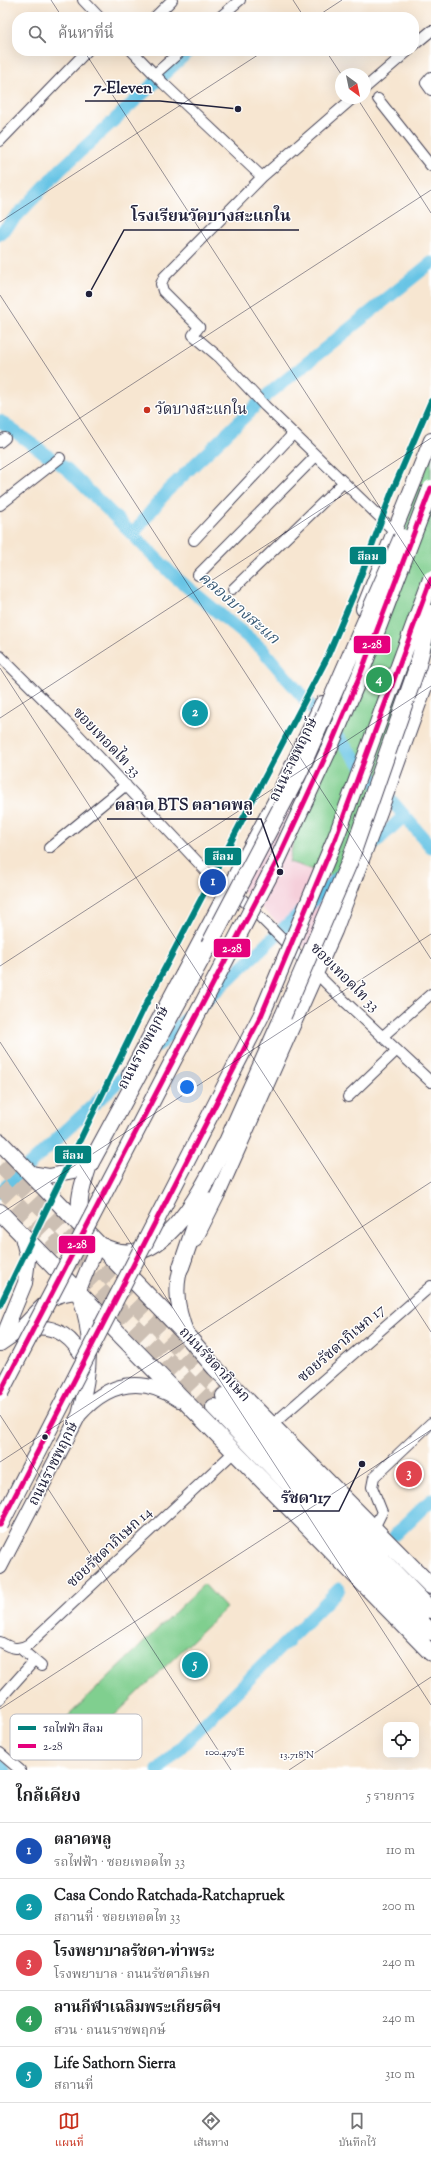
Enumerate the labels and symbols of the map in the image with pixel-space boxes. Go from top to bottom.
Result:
north arrow [335,68,371,104]
callout: 7-Eleven [85,73,160,101]
text: 7-Eleven [93,78,153,101]
callout: โรงเรียนวัดบางสะแกใน [124,202,299,230]
text: โรงเรียนวัดบางสะแกใน [130,205,291,229]
place label: วัดบางสะแกใน [155,398,247,421]
marker: วัดบางสะแกใน [142,405,152,415]
line badge: สีลม [349,546,387,565]
text: สีลม [357,549,379,565]
water label: คลองบางสะแก [192,567,284,651]
line badge: 2-28 [353,635,391,654]
text: 2-28 [362,637,382,653]
pin: 4 [366,665,392,695]
pin: 2 [182,698,208,728]
street label: ซอยเทอดไท 33 [67,702,146,783]
street label: ถนนราชพฤกษ์ [264,713,324,806]
callout: ตลาด BTS ตลาดพลู [107,791,261,819]
text: ตลาด BTS ตลาดพลู [115,795,253,818]
line badge: สีลม [204,847,242,866]
text: สีลม [212,849,234,865]
pin: 1 [200,867,226,897]
street label: ซอยเทอดไท 33 [305,937,385,1017]
line badge: 2-28 [213,938,251,958]
text: 2-28 [222,941,242,957]
street label: ถนนราชพฤกษ์ [112,1001,175,1094]
your location [177,1077,197,1097]
line badge: สีลม [54,1145,92,1164]
text: สีลม [62,1148,84,1164]
line badge: 2-28 [58,1235,96,1254]
text: 2-28 [67,1237,87,1253]
street label: ซอยรัชดาภิเษก 17 [294,1300,391,1388]
street label: ถนนรัชดาภิเษก [173,1323,255,1407]
street label: ถนนราชพฤกษ์ [23,1417,85,1510]
unlabelled marker [40,1432,50,1442]
pin: 3 [396,1459,422,1489]
callout: รัชดา17 [273,1483,339,1511]
text: รัชดา17 [281,1488,332,1511]
street label: ซอยรัชดาภิเษก 14 [63,1502,158,1593]
pin: 5 [182,1650,208,1680]
legend [10,1714,142,1760]
text: รถไฟฟ้า สีลม [43,1721,103,1737]
text: 2-28 [43,1739,63,1755]
text: 100.479°E [205,1745,245,1760]
text: 13.718°N [280,1748,314,1763]

